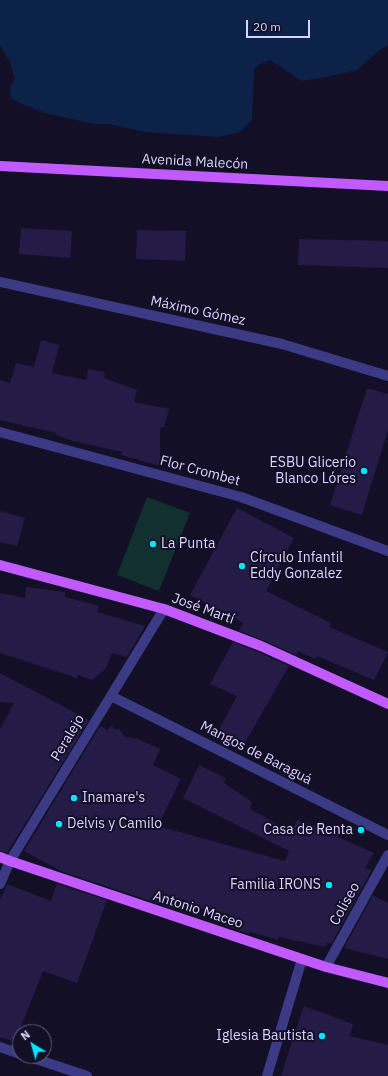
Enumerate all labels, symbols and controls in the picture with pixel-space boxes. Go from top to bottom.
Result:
scale bar [248,12,312,38]
text: 20 m [253,19,281,34]
street label: Avenida Malecón [141,151,249,173]
street label: Máximo Gómez [149,293,247,329]
street label: Flor Crombet [158,452,242,490]
place label: ESBU Glicerio Blanco Lóres [270,455,356,488]
marker: ESBU Glicerio Blanco Lóres [359,466,369,476]
place label: La Punta [161,536,216,552]
marker: La Punta [148,539,158,549]
place label: Círculo Infantil Eddy Gonzalez [250,550,343,582]
marker: Círculo Infantil Eddy Gonzalez [237,561,247,571]
street label: José Martí [169,590,237,628]
street label: Peralejo [48,712,88,764]
street label: Mangos de Baraguá [197,718,315,788]
place label: Inamare's [82,790,145,806]
marker: Inamare's [69,793,79,803]
place label: Delvis y Camilo [67,816,162,832]
marker: Delvis y Camilo [54,819,64,829]
place label: Casa de Renta [263,822,353,838]
marker: Casa de Renta [356,825,366,835]
place label: Familia IRONS [230,877,321,893]
marker: Familia IRONS [324,880,334,890]
street label: Coliseo [326,880,364,928]
street label: Antonio Maceo [151,888,245,932]
north arrow [12,1024,52,1064]
text: N [18,1027,33,1043]
place label: Iglesia Bautista [216,1028,314,1044]
marker: Iglesia Bautista [317,1031,327,1041]

